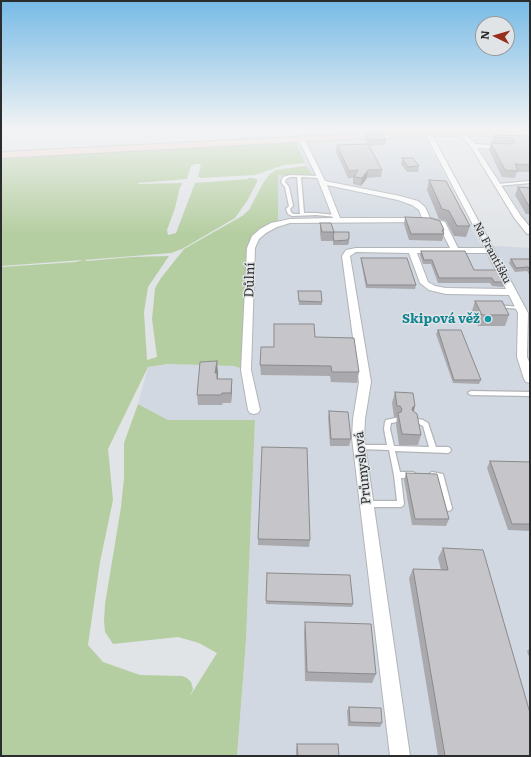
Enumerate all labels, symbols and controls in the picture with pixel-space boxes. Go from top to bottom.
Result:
north arrow [475,16,515,56]
text: N [476,30,492,40]
street label: Na Františku [470,220,514,286]
street label: Důlní [242,262,258,298]
place label: Skipová věž [402,311,480,327]
marker: Skipová věž [483,314,493,324]
street label: Průmyslová [351,431,375,505]

